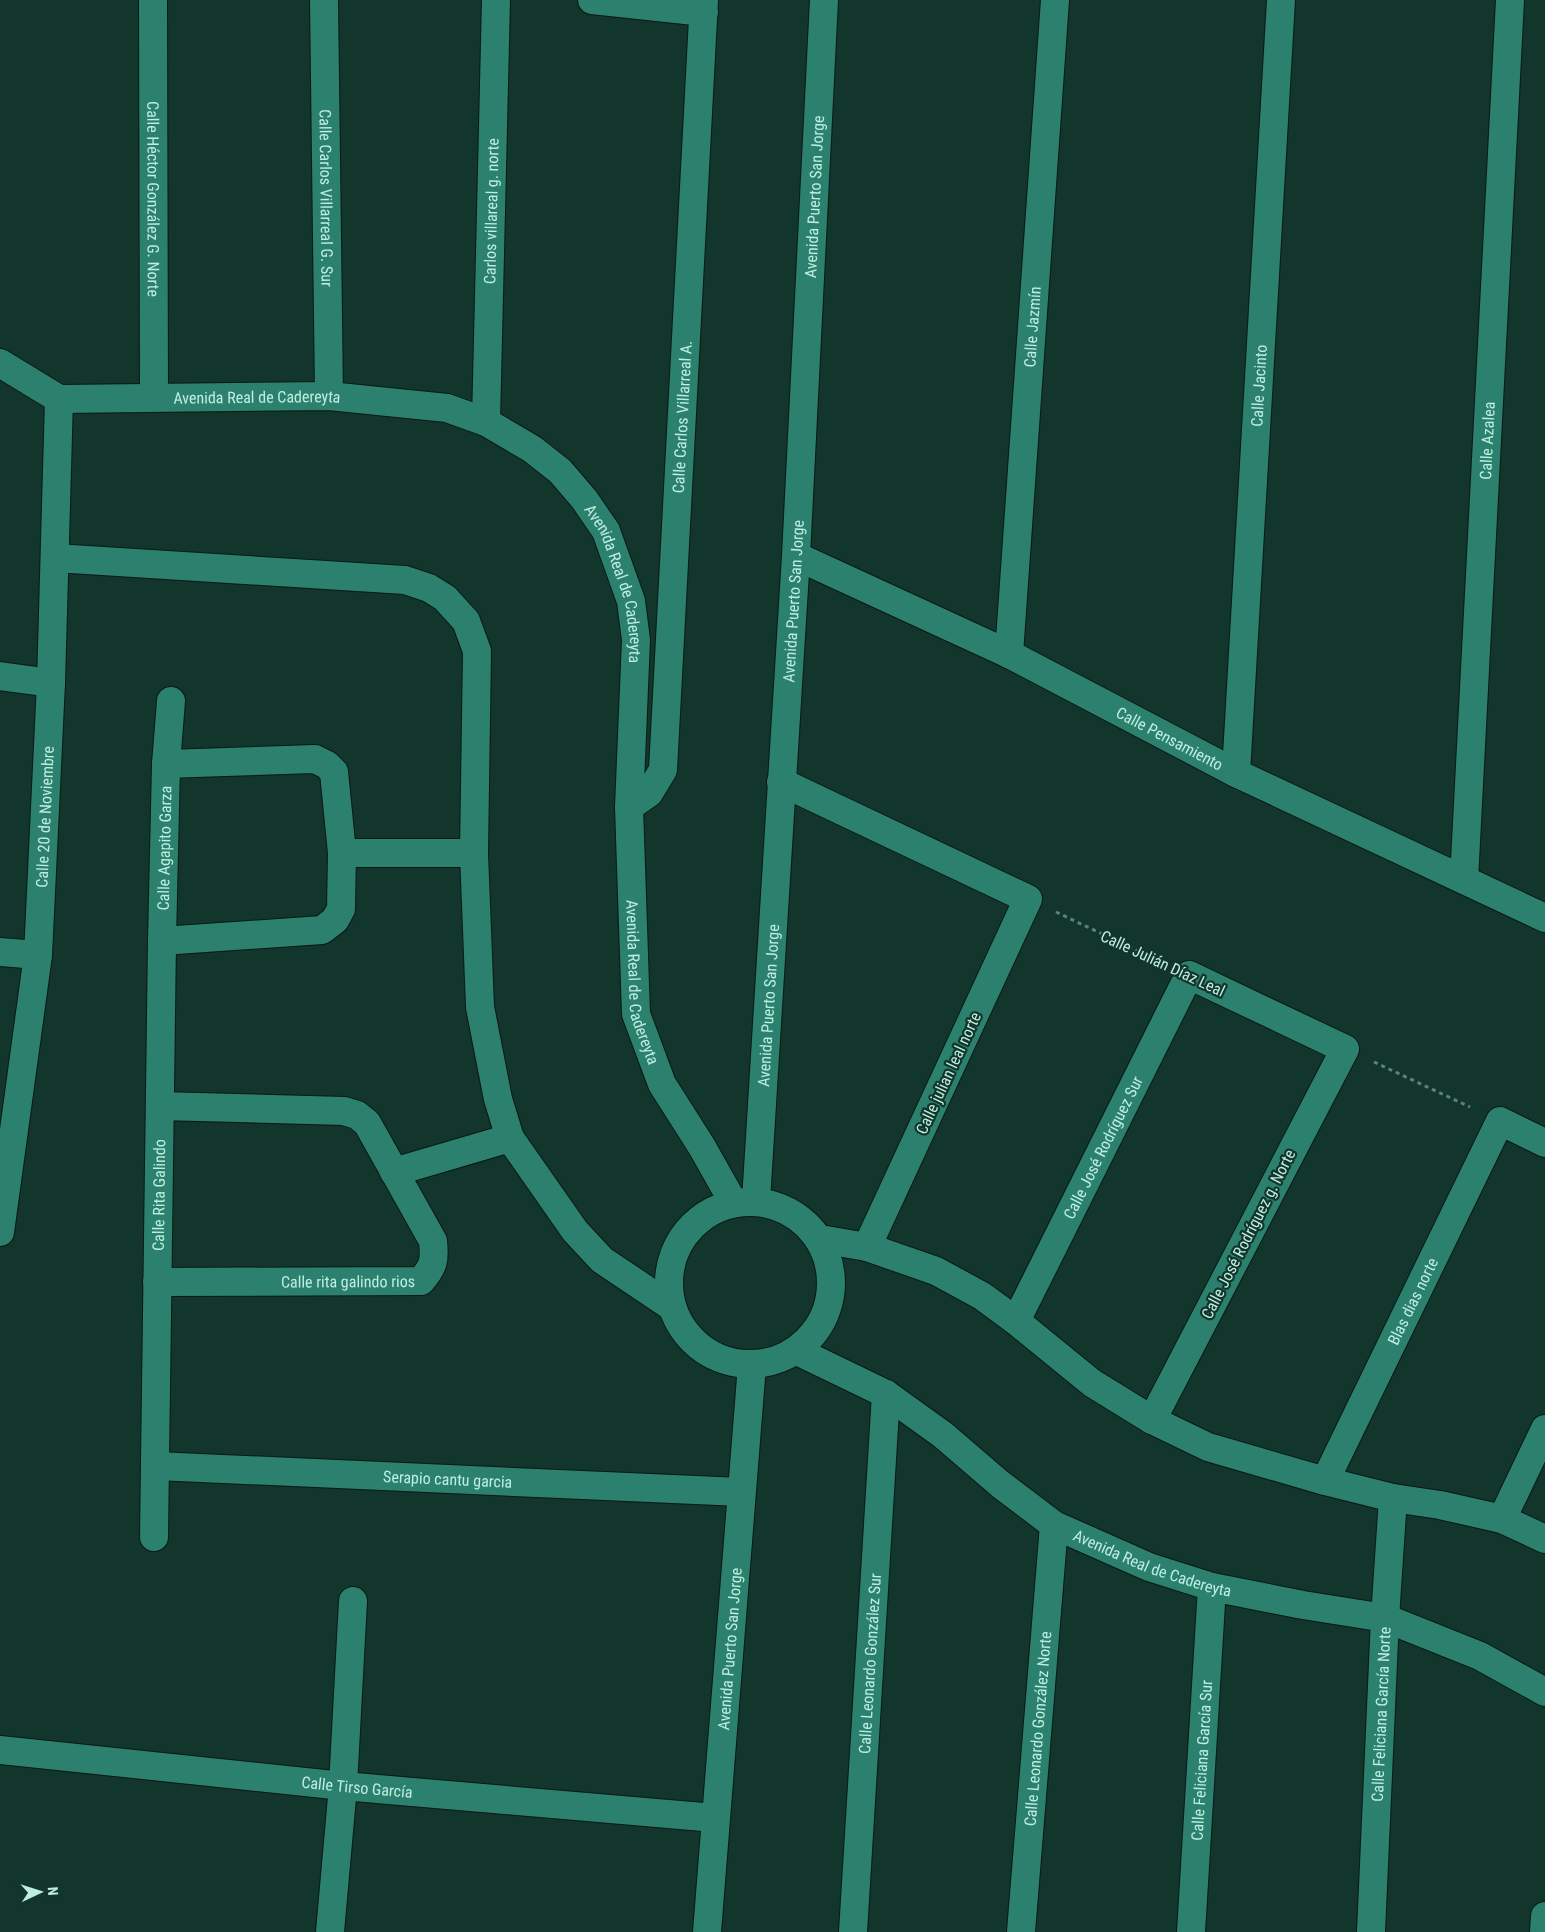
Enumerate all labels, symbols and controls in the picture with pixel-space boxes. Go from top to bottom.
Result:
street label: Calle Héctor González G. Norte [143,101,163,297]
street label: Calle Carlos Villarreal G. Sur [315,109,337,287]
street label: Avenida Puerto San Jorge [801,115,828,278]
street label: Carlos villareal g. norte [480,138,503,284]
street label: Calle Jazmín [1020,286,1045,368]
street label: Calle Carlos Villarreal A. [669,340,696,494]
street label: Calle Jacinto [1247,344,1271,427]
street label: Avenida Real de Cadereyta [173,387,341,408]
street label: Calle Azalea [1476,401,1499,480]
street label: Avenida Real de Cadereyta [581,501,645,664]
street label: Avenida Puerto San Jorge [779,519,808,683]
street label: Calle Pensamiento [1113,703,1226,774]
street label: Calle 20 de Noviembre [32,745,58,888]
street label: Calle Agapito Garza [154,786,176,911]
street label: Avenida Real de Cadereyta [622,899,663,1067]
street label: Avenida Puerto San Jorge [754,924,783,1087]
street label: Calle Julián Díaz Leal [1098,926,1228,1001]
street label: Calle julian leal norte [912,1009,985,1137]
street label: Calle José Rodríguez Sur [1060,1073,1147,1222]
street label: Calle Rita Galindo [149,1139,169,1251]
street label: Calle José Rodríguez g. Norte [1197,1146,1300,1322]
street label: Blas dias norte [1384,1255,1442,1348]
street label: Calle rita galindo rios [281,1272,415,1292]
street label: Serapio cantu garcia [383,1467,513,1492]
street label: Avenida Real de Cadereyta [1070,1526,1233,1601]
street label: Avenida Puerto San Jorge [714,1567,746,1731]
street label: Calle Leonardo González Sur [855,1573,885,1754]
street label: Calle Feliciana García Norte [1368,1626,1395,1802]
street label: Calle Leonardo González Norte [1021,1631,1055,1827]
street label: Calle Feliciana García Sur [1188,1679,1216,1841]
street label: Calle Tirso García [301,1773,413,1802]
north arrow [15,1867,65,1917]
text: N [45,1886,61,1896]

